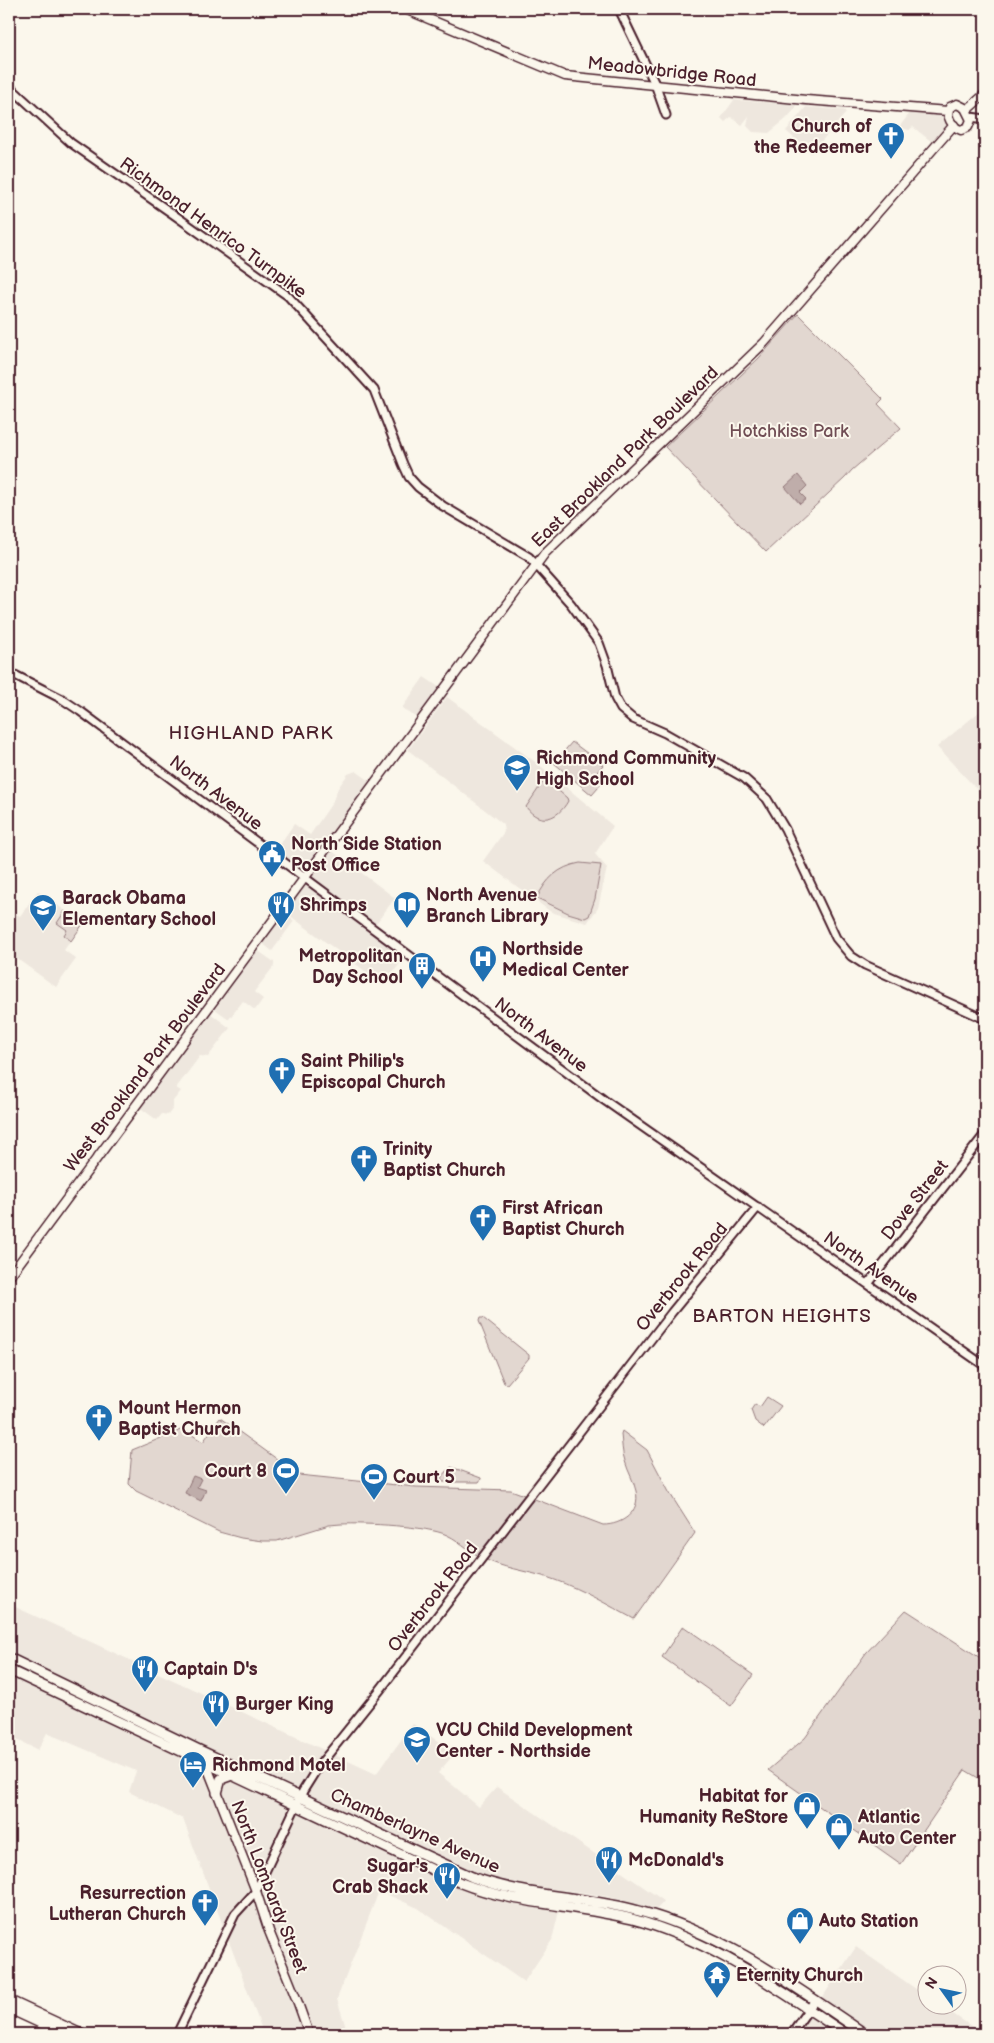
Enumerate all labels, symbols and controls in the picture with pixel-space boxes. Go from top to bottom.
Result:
street label: Meadowbridge Road [587,53,757,91]
place label: Church of the Redeemer [753,116,873,158]
church icon: Church of the Redeemer [876,121,906,160]
street label: Richmond Henrico Turnpike [115,153,311,303]
street label: East Brookland Park Boulevard [527,362,723,552]
park label: Hotchkiss Park [729,421,849,442]
district label: HIGHLAND PARK [169,722,333,745]
place label: Richmond Community High School [536,748,717,790]
street label: North Avenue [165,751,267,835]
school or university icon: Richmond Community High School [502,753,532,792]
place label: North Side Station Post Office [291,834,442,876]
public building icon: North Side Station Post Office [257,839,287,878]
place label: North Avenue Branch Library [426,885,549,927]
place label: Barack Obama Elementary School [62,888,216,930]
restaurant icon: Shrimps [266,890,296,929]
library icon: North Avenue Branch Library [392,890,422,929]
school or university icon: Barack Obama Elementary School [28,893,58,932]
place label: Shrimps [300,895,367,916]
place label: Northside Medical Center [502,939,630,981]
hospital icon: Northside Medical Center [468,944,498,983]
place label: Metropolitan Day School [298,946,403,988]
building icon: Metropolitan Day School [407,951,437,990]
street label: West Brookland Park Boulevard [60,960,230,1176]
street label: North Avenue [490,993,592,1077]
place label: Saint Philip's Episcopal Church [301,1051,446,1093]
church icon: Saint Philip's Episcopal Church [267,1056,297,1095]
place label: Trinity Baptist Church [383,1139,506,1181]
church icon: Trinity Baptist Church [349,1144,379,1183]
street label: Dove Street [877,1155,953,1244]
place label: First African Baptist Church [502,1198,625,1240]
church icon: First African Baptist Church [468,1203,498,1242]
street label: Overbrook Road [632,1219,732,1335]
street label: North Avenue [819,1228,923,1309]
district label: BARTON HEIGHTS [692,1305,872,1328]
place label: Mount Hermon Baptist Church [118,1398,241,1440]
church icon: Mount Hermon Baptist Church [84,1403,114,1442]
sports icon: Court 8 [271,1456,301,1495]
place label: Court 8 [205,1461,267,1482]
sports icon: Court 5 [359,1462,389,1501]
place label: Court 5 [393,1467,455,1488]
street label: Overbrook Road [384,1538,482,1656]
restaurant icon: Captain D's [130,1654,160,1693]
place label: Captain D's [164,1659,258,1680]
restaurant icon: Burger King [201,1689,231,1728]
place label: Burger King [235,1694,334,1715]
place label: VCU Child Development Center - Northside [436,1720,632,1762]
school or university icon: VCU Child Development Center - Northside [402,1725,432,1764]
hotel icon: Richmond Motel [178,1750,208,1789]
place label: Richmond Motel [212,1755,346,1776]
street label: Chamberlayne Avenue [327,1784,503,1878]
place label: Habitat for Humanity ReStore [639,1786,789,1828]
shop icon: Habitat for Humanity ReStore [792,1791,822,1830]
street label: North Lombardy Street [226,1798,312,1977]
place label: Atlantic Auto Center [857,1807,957,1849]
shop icon: Atlantic Auto Center [824,1812,854,1851]
restaurant icon: McDonald's [594,1845,624,1884]
place label: McDonald's [628,1850,724,1871]
place label: Sugar's Crab Shack [332,1856,429,1898]
restaurant icon: Sugar's Crab Shack [432,1861,462,1900]
place label: Resurrection Lutheran Church [49,1883,186,1925]
church icon: Resurrection Lutheran Church [190,1888,220,1927]
shop icon: Auto Station [785,1906,815,1945]
place label: Auto Station [818,1911,919,1932]
temple icon: Eternity Church [702,1960,732,1999]
place label: Eternity Church [736,1965,863,1986]
north arrow [916,1966,966,2016]
text: N [922,1974,942,1992]

